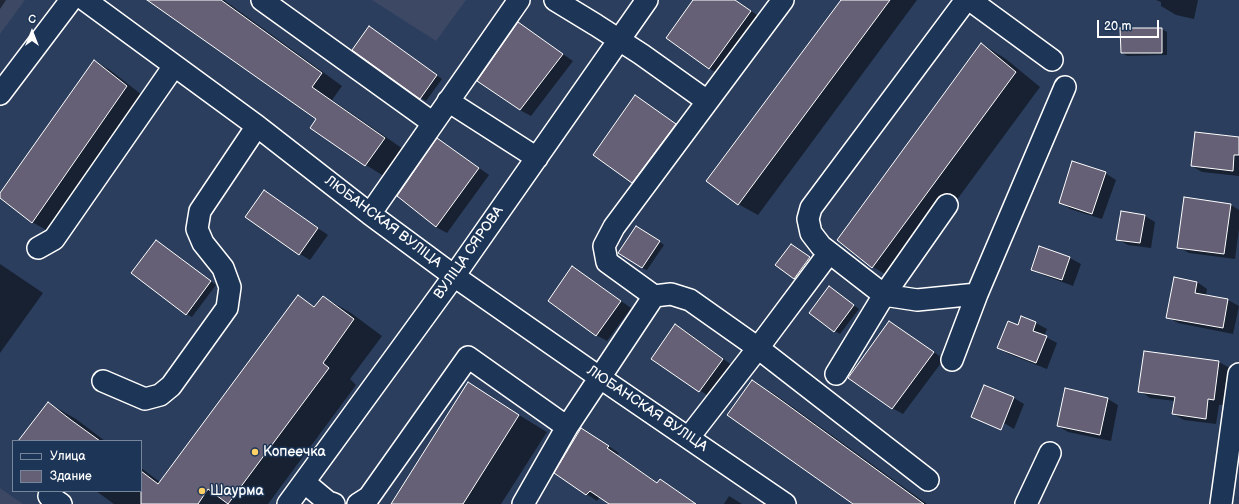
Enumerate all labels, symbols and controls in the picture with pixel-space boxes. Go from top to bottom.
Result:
north arrow [12,12,52,52]
scale bar [1099,12,1161,38]
text: С [28,13,36,26]
text: 20 m [1104,19,1131,34]
street label: ЛЮБАНСКАЯ ВУЛІЦА [321,173,445,271]
street label: ВУЛІЦА СЯРОВА [431,203,507,303]
street label: ЛЮБАНСКАЯ ВУЛІЦА [583,362,711,456]
legend [12,440,142,492]
place label: Копеечка [263,444,326,460]
marker: Копеечка [250,447,260,457]
text: Улица [50,449,86,464]
text: Здание [50,469,92,484]
place label: Шаурма [210,483,264,499]
marker: Шаурма [197,486,207,496]

